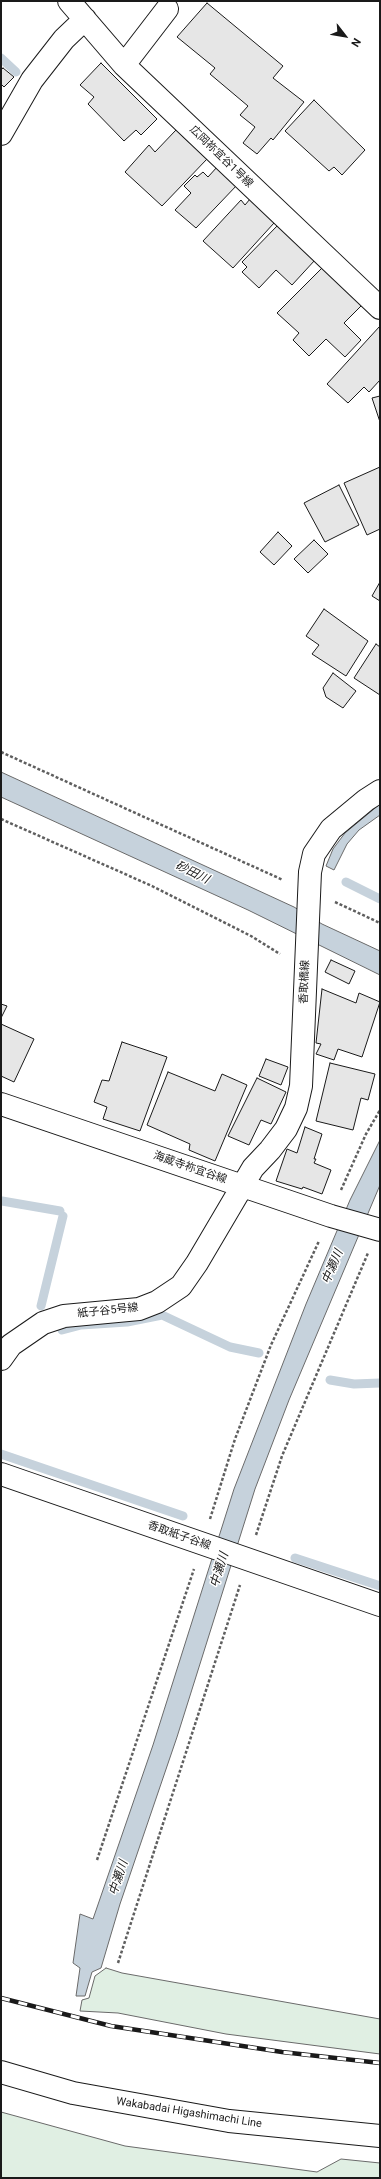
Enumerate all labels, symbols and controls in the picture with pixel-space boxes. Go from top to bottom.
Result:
north arrow [325,16,365,56]
text: N [348,36,363,49]
street label: 広岡祢宜谷1号線 [186,123,256,191]
water label: 砂田川 [173,859,211,887]
street label: 香取橋線 [298,960,312,1004]
street label: 海蔵寺祢宜谷線 [151,1149,229,1187]
water label: 中瀬川 [319,1248,347,1286]
street label: 紙子谷5号線 [77,1301,139,1321]
street label: 香取紙子谷線 [146,1519,212,1553]
water label: 中瀬川 [208,1551,232,1589]
water label: 中瀬川 [107,1859,131,1897]
street label: Wakabadai Higashimachi Line [115,2095,263,2131]

